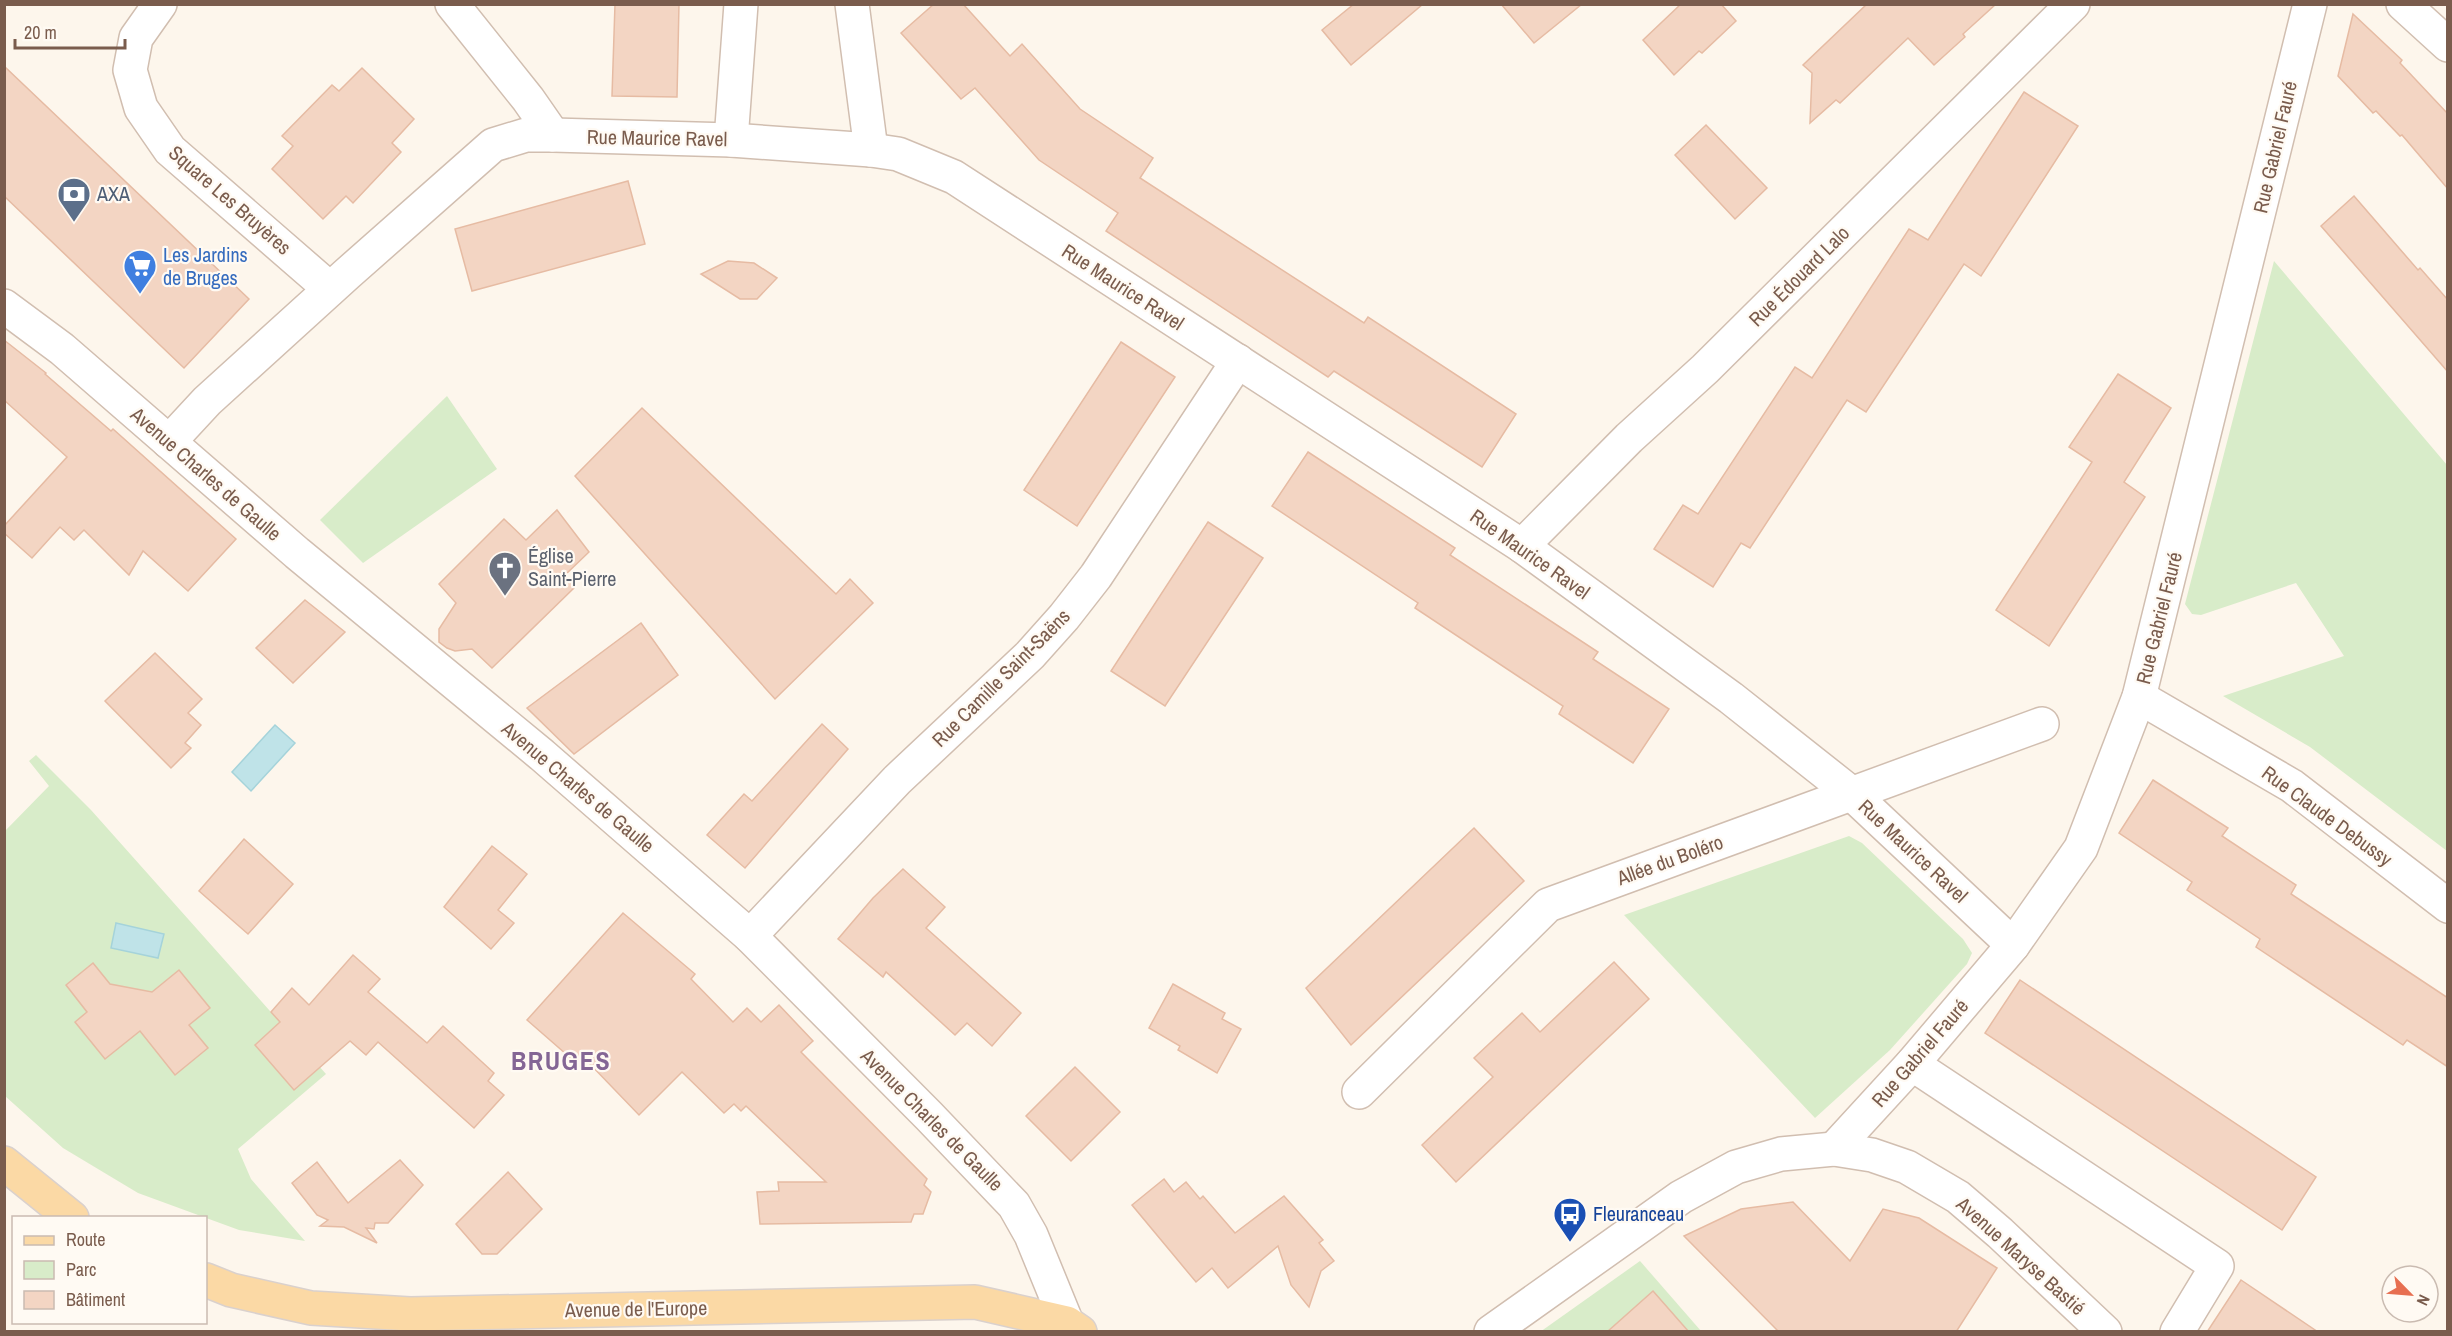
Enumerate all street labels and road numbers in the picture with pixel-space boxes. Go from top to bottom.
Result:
street label: Rue Gabriel Fauré [2246,78,2303,216]
street label: Rue Maurice Ravel [587,123,727,152]
street label: Square Les Bruyères [163,139,297,260]
street label: Rue Édouard Lalo [1742,219,1855,332]
street label: Rue Maurice Ravel [1057,237,1189,336]
street label: Avenue Charles de Gaulle [125,400,287,547]
street label: Rue Maurice Ravel [1465,502,1596,605]
street label: Rue Gabriel Fauré [2129,549,2188,687]
street label: Rue Camille Saint-Saëns [926,603,1076,753]
street label: Avenue Charles de Gaulle [496,714,660,858]
street label: Rue Claude Debussy [2257,759,2399,873]
street label: Rue Maurice Ravel [1853,793,1974,908]
street label: Allée du Boléro [1612,828,1727,892]
street label: Rue Gabriel Fauré [1865,993,1974,1112]
street label: Avenue Charles de Gaulle [855,1042,1009,1197]
street label: Avenue Maryse Bastié [1950,1190,2092,1321]
street label: Avenue de l'Europe [564,1294,707,1323]

